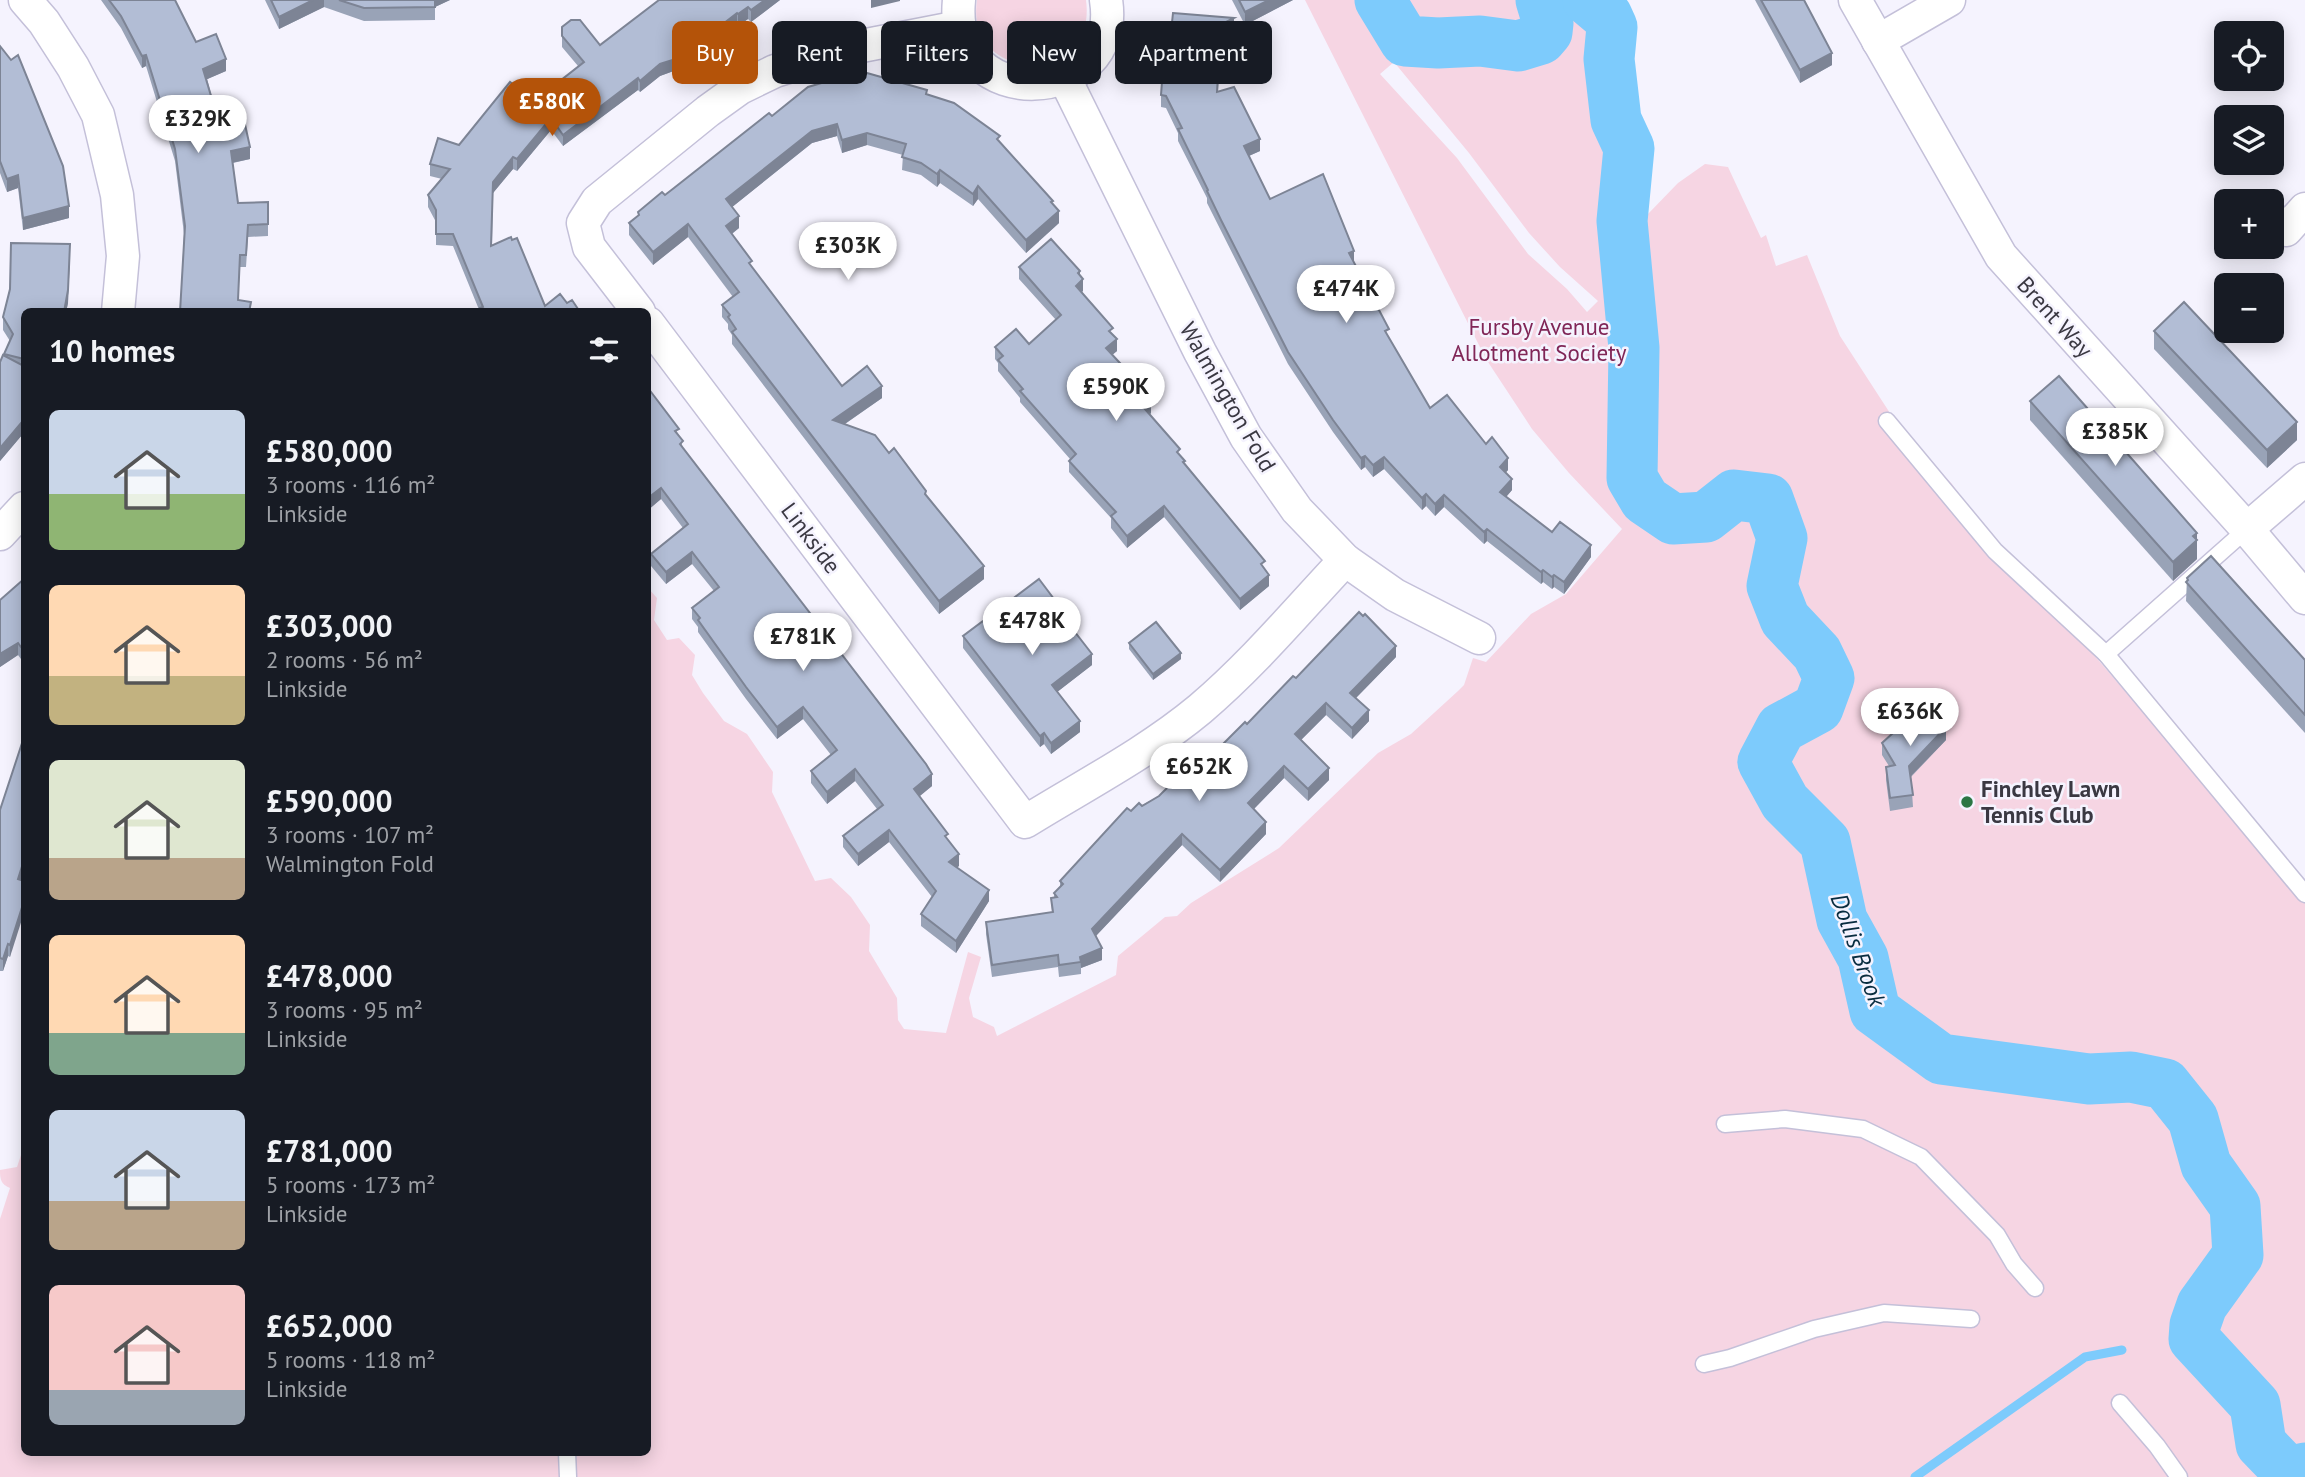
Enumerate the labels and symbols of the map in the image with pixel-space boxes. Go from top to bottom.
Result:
pin: £580K [503,78,601,138]
pin: £329K [149,96,247,155]
pin: £303K [799,222,897,282]
pin: £474K [1297,266,1395,325]
street label: Brent Way [2011,270,2100,363]
park label: Fursby Avenue Allotment Society [1451,312,1627,367]
street label: Walmington Fold [1174,317,1283,477]
pin: £590K [1067,364,1165,423]
pin: £385K [2066,408,2164,468]
street label: Linkside [775,496,848,579]
pin: £478K [983,598,1081,657]
pin: £781K [754,614,852,673]
pin: £636K [1861,688,1959,748]
pin: £652K [1150,744,1248,803]
place label: Finchley Lawn Tennis Club [1981,774,2120,829]
marker: Finchley Lawn Tennis Club [1959,794,1975,810]
water label: Dollis Brook [1824,889,1894,1012]

